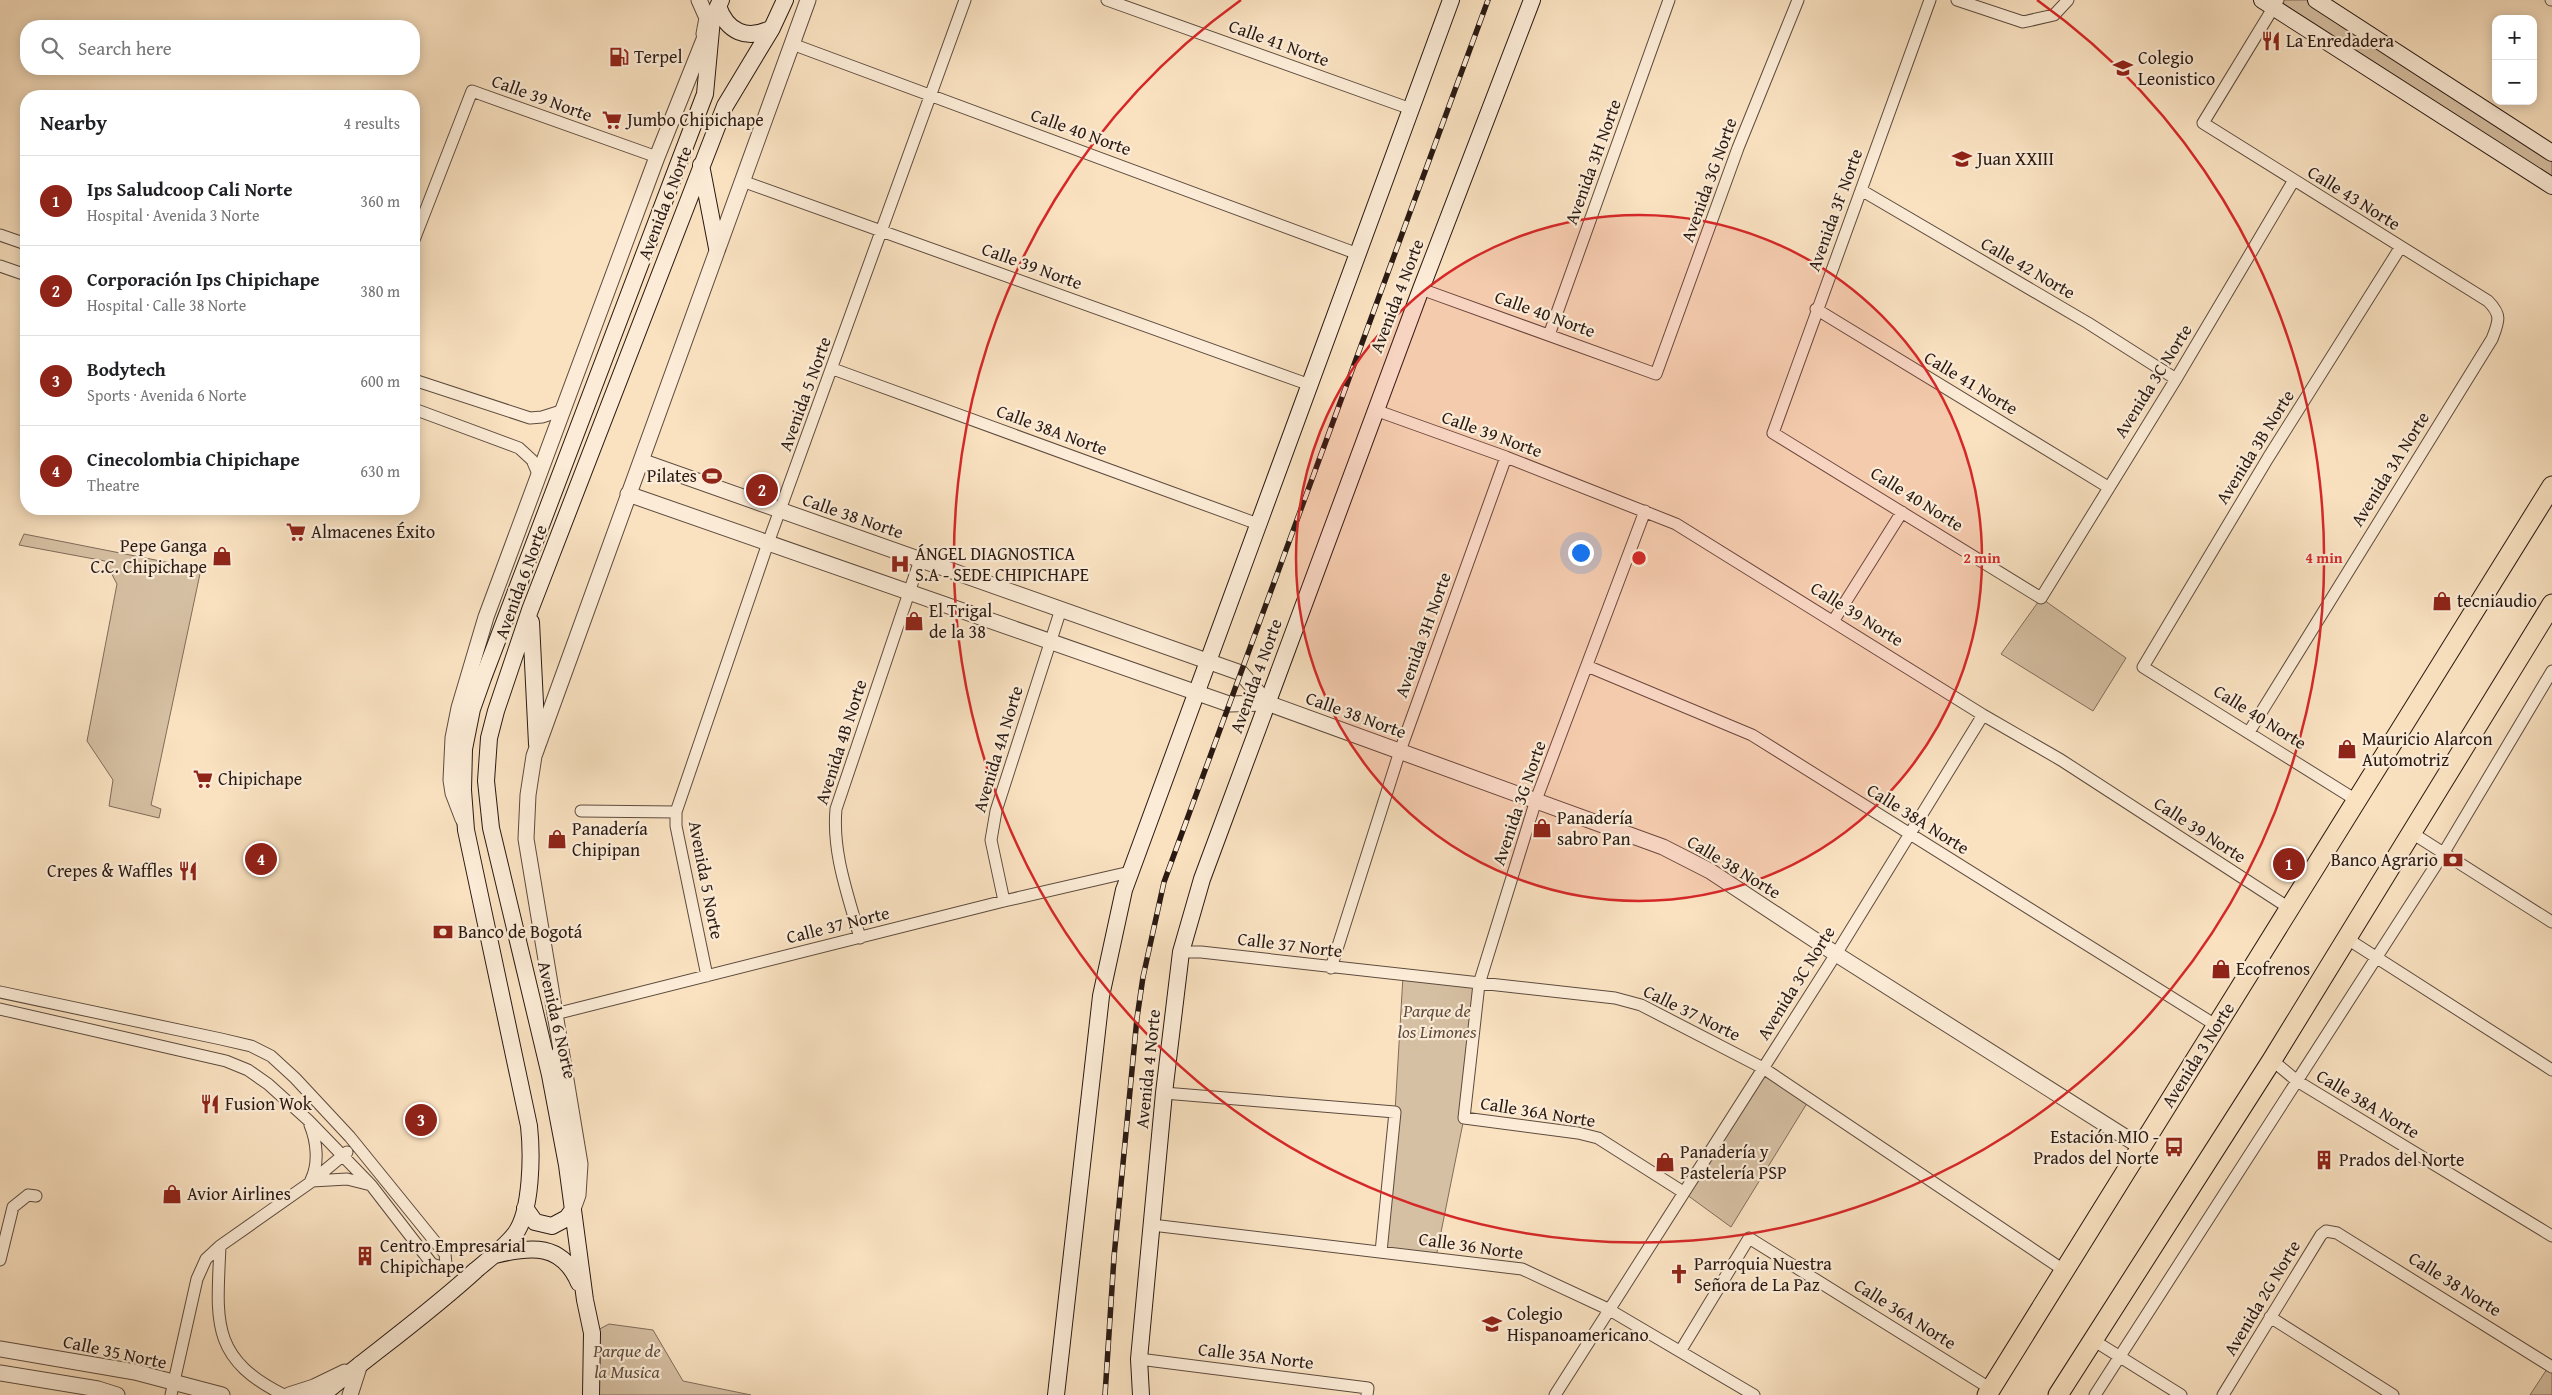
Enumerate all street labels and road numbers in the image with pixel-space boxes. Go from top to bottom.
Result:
street label: Calle 41 Norte [1225,12,1333,73]
street label: Calle 39 Norte [488,67,596,128]
street label: Avenida 3H Norte [1557,95,1628,228]
street label: Calle 40 Norte [1027,101,1135,162]
street label: Avenida 3G Norte [1673,114,1744,246]
street label: Avenida 6 Norte [630,142,699,264]
street label: Avenida 3F Norte [1800,145,1869,275]
street label: Calle 43 Norte [2302,158,2406,237]
street label: Calle 42 Norte [1976,230,2081,306]
street label: Calle 39 Norte [978,235,1086,296]
street label: Avenida 4 Norte [1362,235,1431,357]
street label: Calle 40 Norte [1491,283,1599,344]
street label: Avenida 3C Norte [2107,319,2198,443]
street label: Avenida 5 Norte [771,333,838,455]
street label: Calle 41 Norte [1919,344,2023,421]
street label: Avenida 3B Norte [2209,384,2301,509]
street label: Calle 38A Norte [993,397,1111,462]
street label: Calle 39 Norte [1438,403,1546,464]
street label: Avenida 3A Norte [2343,406,2436,531]
street label: Calle 40 Norte [1865,459,1969,538]
street label: Calle 38 Norte [799,486,907,545]
street label: Avenida 6 Norte [487,521,554,643]
street label: Avenida 3H Norte [1387,568,1458,701]
street label: Calle 39 Norte [1805,574,1909,653]
street label: Avenida 4 Norte [1222,615,1289,737]
street label: Avenida 4B Norte [808,676,873,808]
street label: Calle 40 Norte [2208,677,2312,756]
street label: Avenida 4A Norte [965,682,1030,815]
street label: Calle 38 Norte [1302,684,1410,745]
street label: Avenida 3G Norte [1484,737,1553,869]
street label: Calle 38A Norte [1862,776,1975,861]
street label: Calle 39 Norte [2149,790,2252,870]
street label: Avenida 5 Norte [682,818,731,941]
street label: Calle 38 Norte [1682,828,1786,905]
street label: Calle 37 Norte [784,899,892,950]
street label: Avenida 3C Norte [1750,921,1841,1045]
street label: Calle 37 Norte [1236,925,1344,964]
street label: Avenida 6 Norte [531,958,584,1081]
street label: Calle 37 Norte [1639,977,1745,1048]
street label: Avenida 3 Norte [2154,997,2241,1113]
street label: Avenida 4 Norte [1128,1008,1167,1130]
street label: Calle 38A Norte [2312,1062,2425,1145]
street label: Calle 36A Norte [1479,1089,1598,1134]
street label: Calle 36 Norte [1417,1225,1525,1266]
street label: Avenida 2G Norte [2216,1235,2307,1361]
street label: Calle 38 Norte [2403,1244,2507,1323]
street label: Calle 36A Norte [1849,1271,1962,1356]
street label: Calle 35 Norte [61,1327,169,1376]
street label: Calle 35A Norte [1197,1335,1315,1376]

